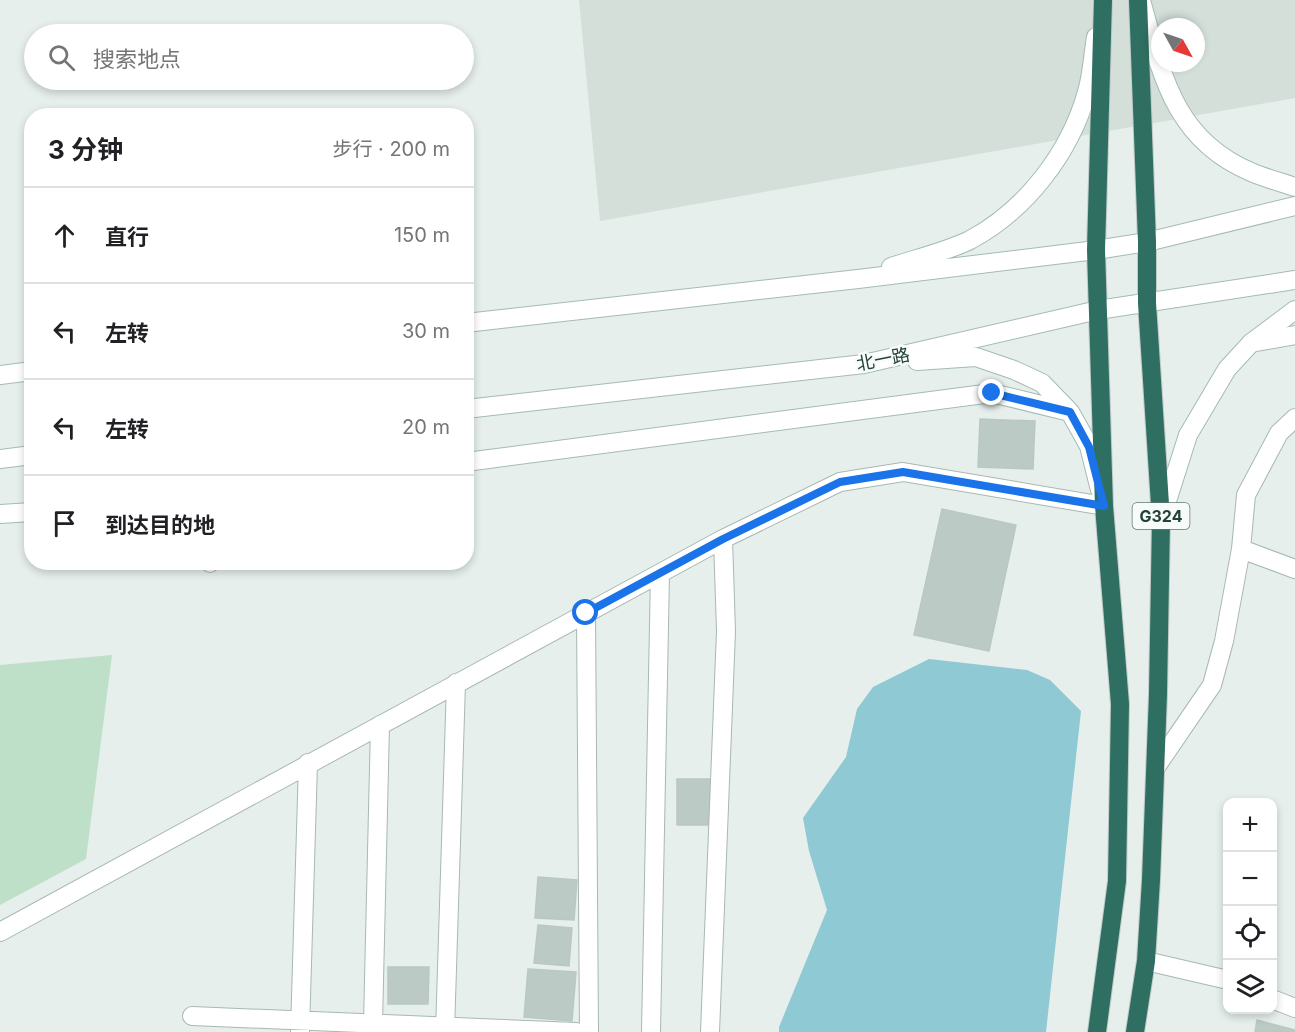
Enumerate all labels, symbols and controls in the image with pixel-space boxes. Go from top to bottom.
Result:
north arrow [1151,18,1205,72]
search box [24,24,474,90]
icon: search [45,41,78,74]
text: 搜索地点 [93,46,181,72]
text: 3 分钟 [48,134,123,165]
text: 步行 · 200 m [332,137,450,161]
icon: ahead [48,219,81,252]
text: 150 m [394,223,450,247]
text: 直行 [105,224,149,250]
icon: left [48,315,81,348]
text: 30 m [402,319,450,343]
text: 左转 [105,320,149,346]
street label: 北一路 [854,344,912,374]
route end [978,379,1004,405]
icon: left [48,411,81,444]
text: 20 m [402,415,450,439]
text: 左转 [105,416,149,442]
road number: G324 [1132,503,1190,529]
icon: arrive [48,507,81,540]
text: 到达目的地 [105,512,215,538]
route start [572,599,598,625]
map controls [1223,798,1277,1014]
button: + [1223,798,1277,852]
button: − [1223,852,1277,906]
button: locate [1223,906,1277,960]
button: layers [1223,960,1277,1014]

